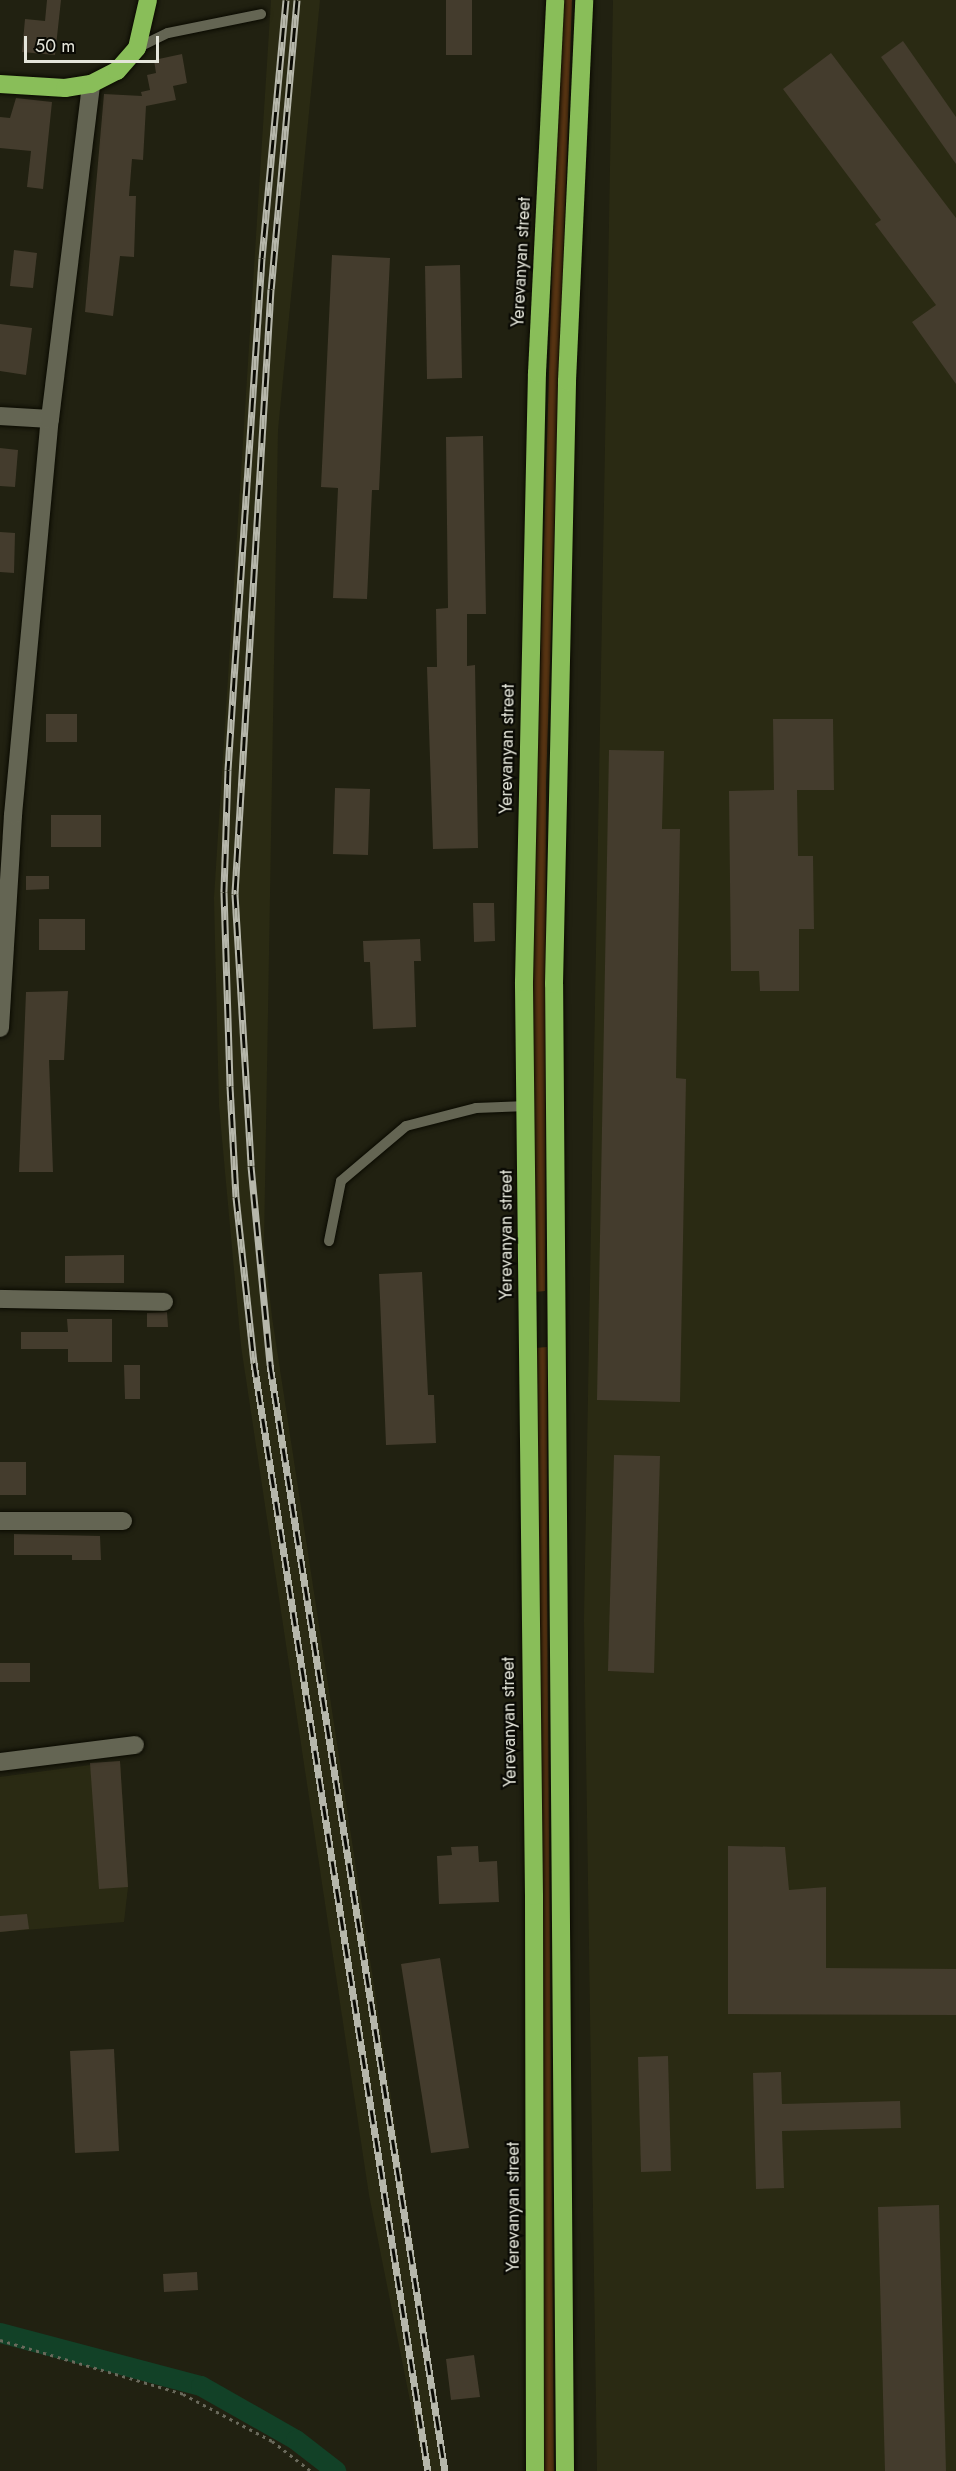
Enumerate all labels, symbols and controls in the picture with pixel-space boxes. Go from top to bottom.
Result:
scale bar [27,24,162,62]
text: 50 m [35,33,75,59]
street label: Yerevanyan street [507,196,535,328]
street label: Yerevanyan street [495,684,519,814]
street label: Yerevanyan street [495,1170,517,1300]
street label: Yerevanyan street [497,1657,521,1787]
street label: Yerevanyan street [502,2142,524,2272]

